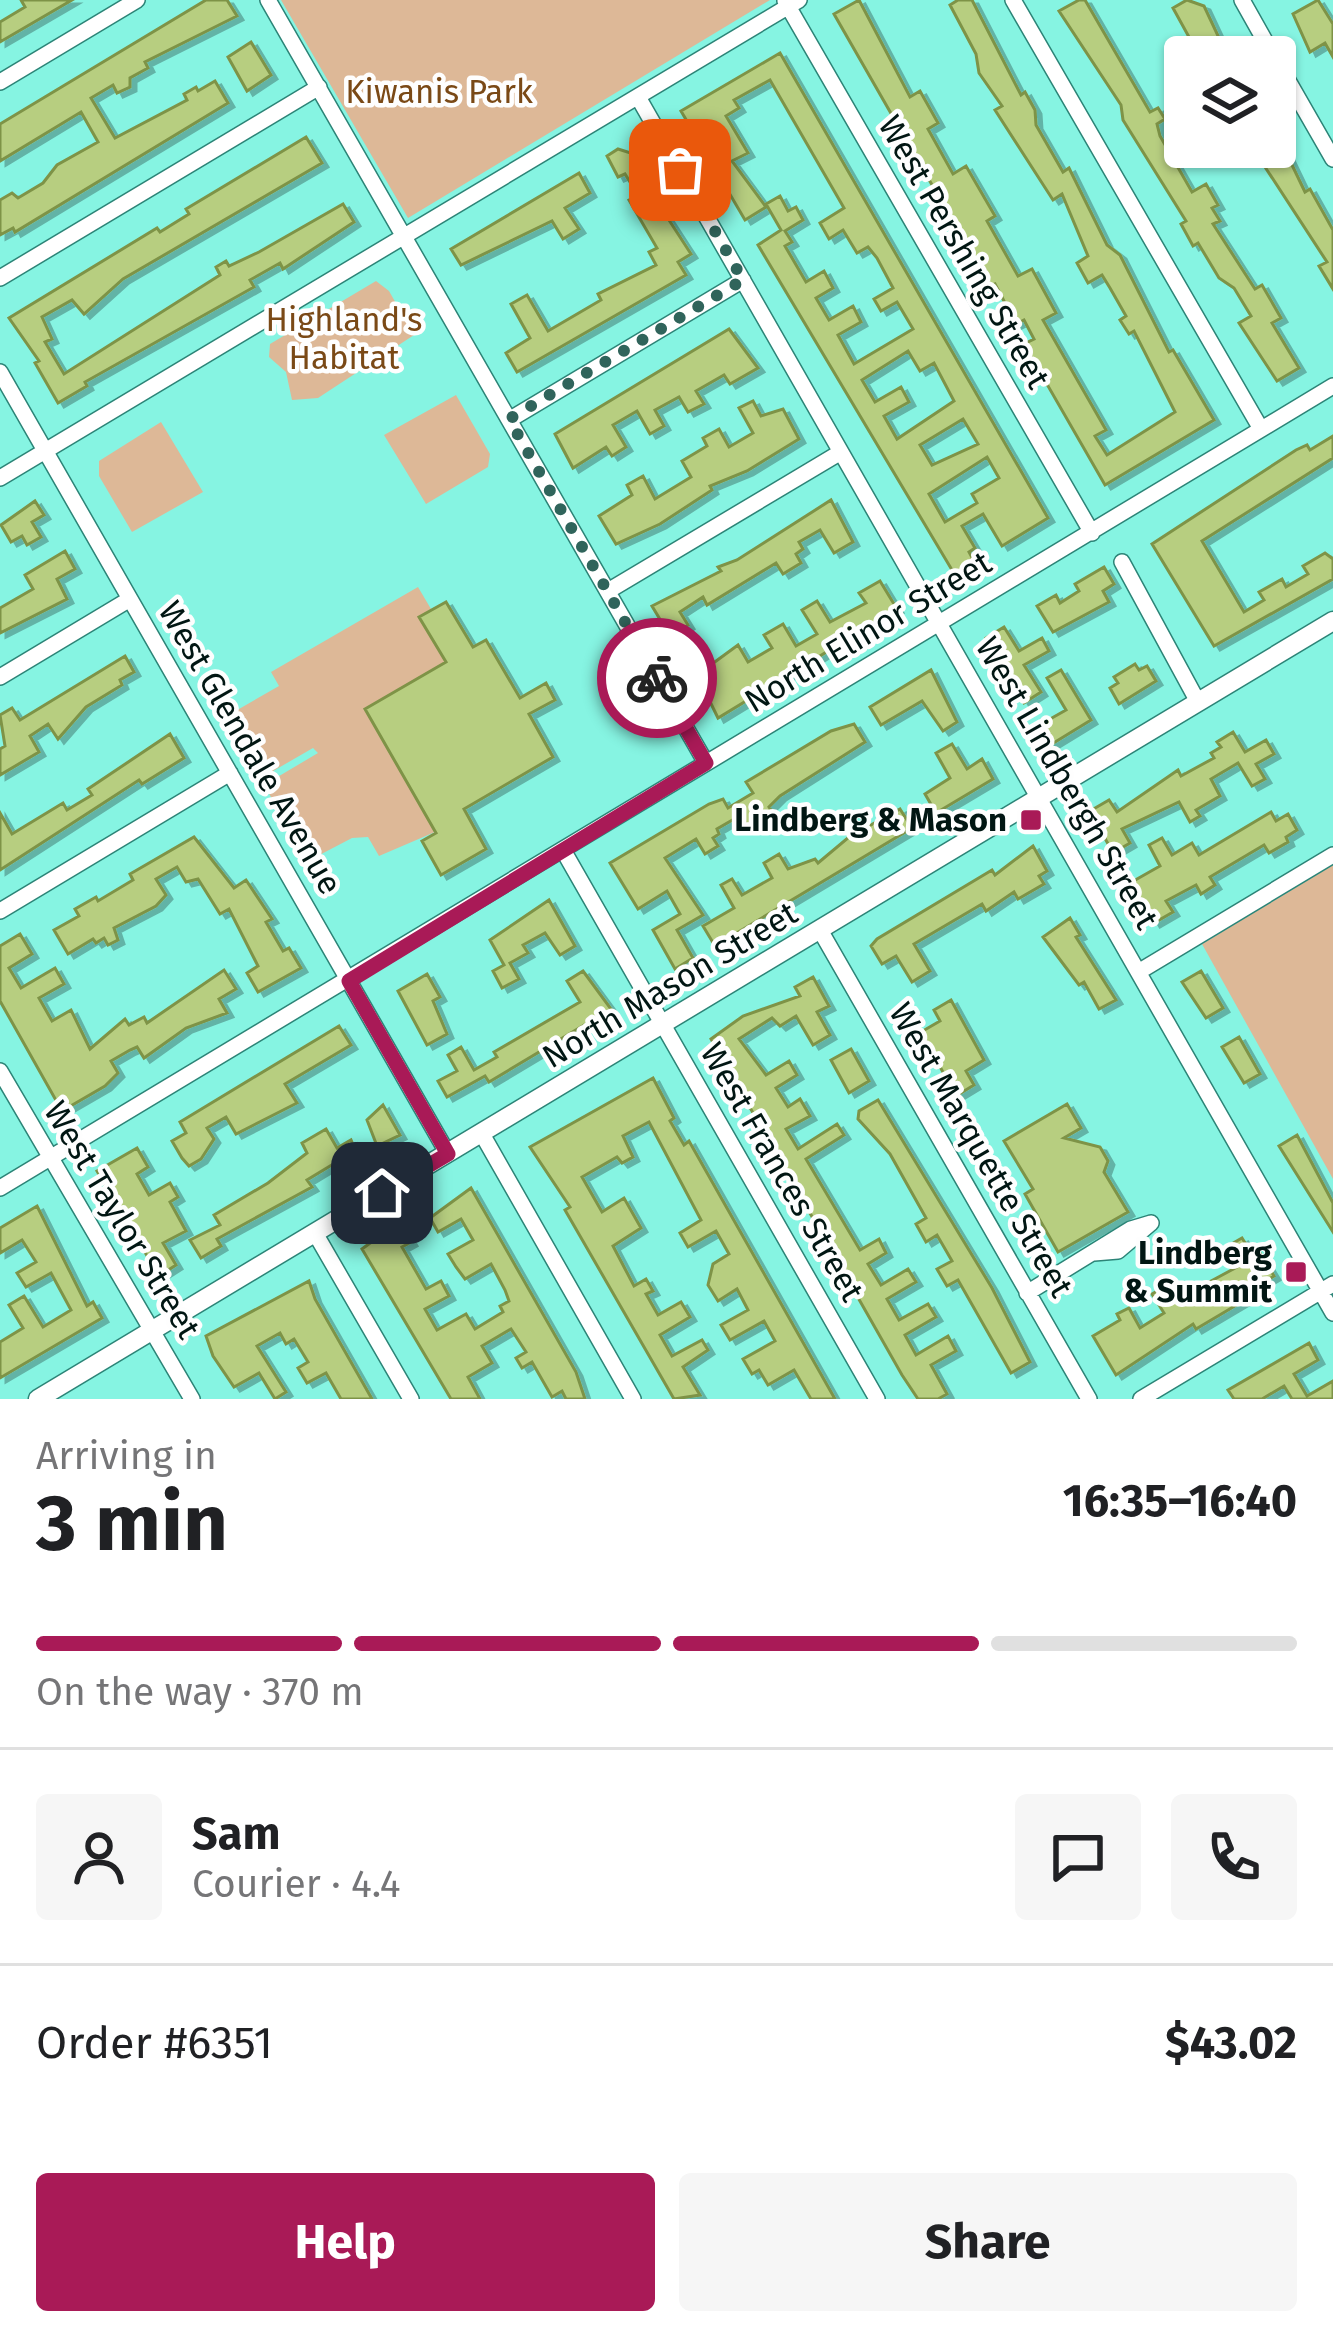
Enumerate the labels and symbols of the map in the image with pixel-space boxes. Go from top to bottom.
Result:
park label: Kiwanis Park [345,72,533,112]
street label: West Pershing Street [870,109,1058,396]
pin [629,119,731,221]
park label: Highland's Habitat [265,300,423,378]
street label: North Elinor Street [737,543,999,721]
street label: West Glendale Avenue [150,594,350,902]
courier [597,618,717,738]
street label: West Lindbergh Street [967,630,1167,936]
place label: Lindberg & Mason [734,800,1007,840]
marker: Lindberg & Mason [1018,807,1044,833]
street label: North Mason Street [535,893,805,1077]
street label: West Marquette Street [880,996,1082,1304]
street label: West Frances Street [692,1036,872,1308]
street label: West Taylor Street [35,1094,209,1346]
pin [331,1142,433,1244]
place label: Lindberg & Summit [1124,1233,1273,1311]
marker: Lindberg & Summit [1283,1259,1309,1285]

